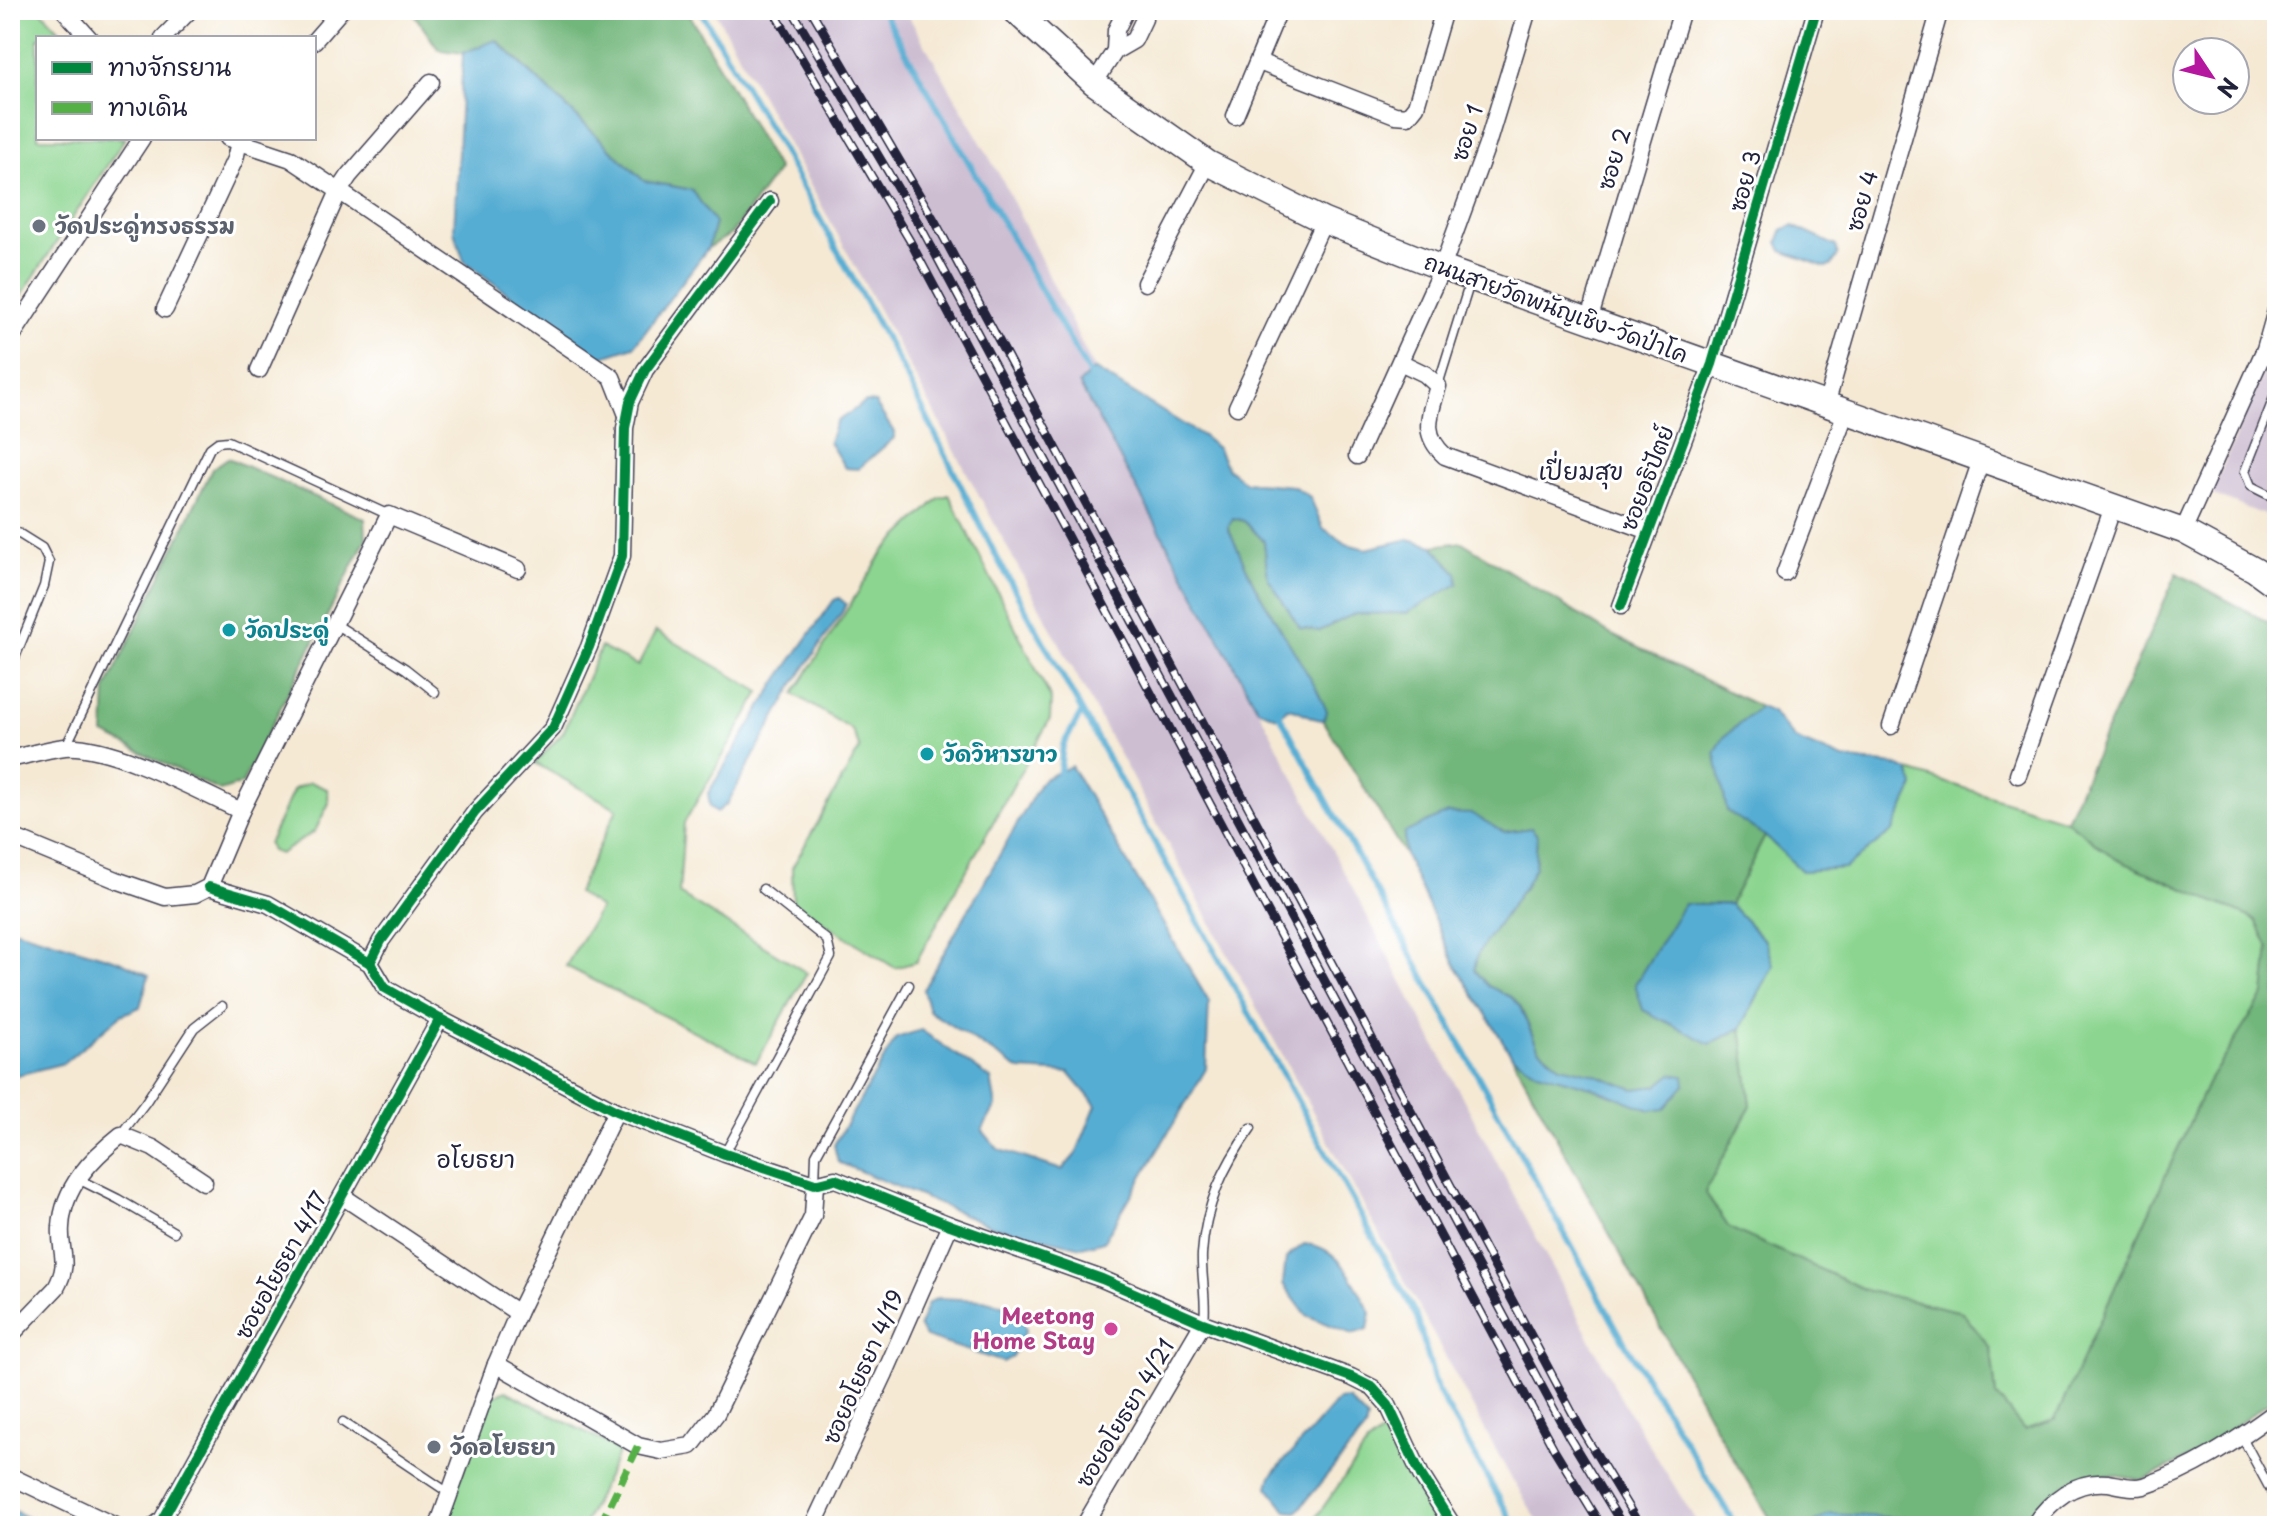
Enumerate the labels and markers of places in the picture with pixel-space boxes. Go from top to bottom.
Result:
place label: วัดประดู่ทรงธรรม [55,208,235,242]
marker: วัดประดู่ทรงธรรม [30,217,48,235]
place label: วัดประดู่ [245,612,329,646]
marker: วัดประดู่ [220,621,238,639]
place label: วัดวิหารขาว [943,736,1058,769]
marker: วัดวิหารขาว [918,745,936,763]
place label: Meetong Home Stay [972,1298,1095,1356]
marker: Meetong Home Stay [1102,1320,1120,1338]
place label: วัดอโยธยา [450,1429,556,1462]
marker: วัดอโยธยา [425,1438,443,1456]

